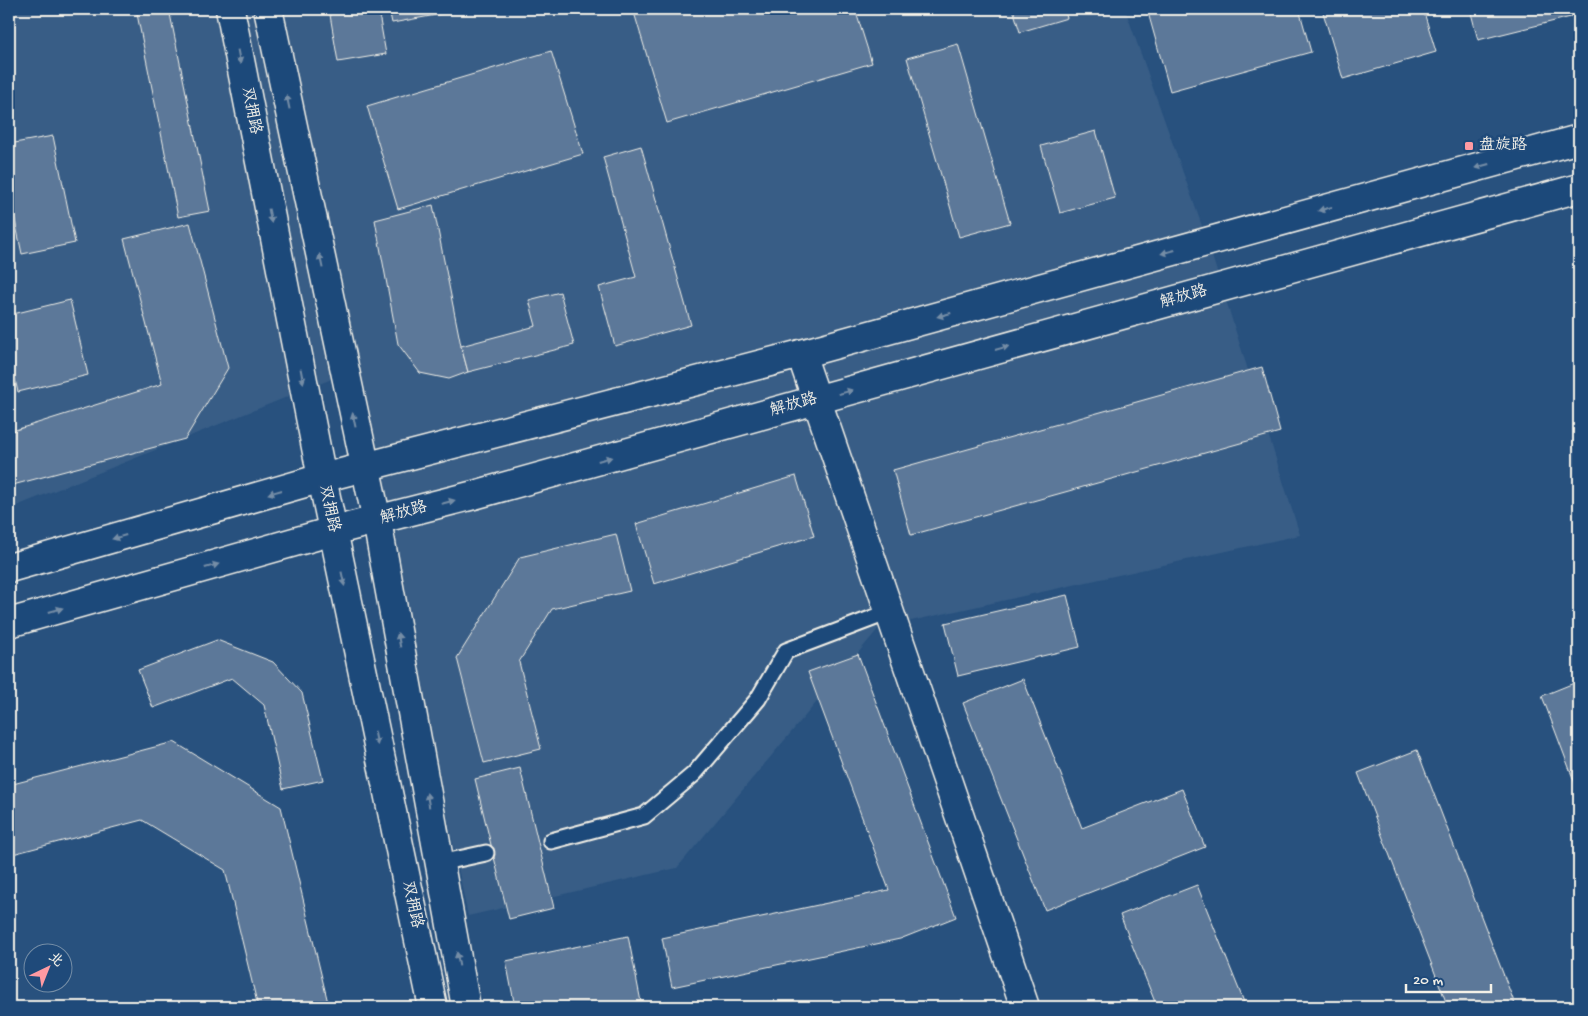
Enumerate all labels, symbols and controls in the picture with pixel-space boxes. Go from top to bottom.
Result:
one-way arrow [235,49,243,64]
street label: 双拥路 [236,85,266,136]
one-way arrow [284,95,292,110]
place label: 盘旋路 [1479,135,1527,156]
marker: 盘旋路 [1463,140,1475,152]
one-way arrow [1474,162,1489,170]
one-way arrow [1318,205,1333,213]
one-way arrow [267,208,275,224]
one-way arrow [1161,249,1176,257]
one-way arrow [317,254,325,269]
street label: 解放路 [1158,280,1210,314]
one-way arrow [937,311,952,319]
one-way arrow [995,344,1010,352]
one-way arrow [298,368,306,384]
one-way arrow [838,387,853,395]
street label: 解放路 [768,388,820,422]
one-way arrow [350,413,358,428]
one-way arrow [597,454,612,462]
street label: 双拥路 [314,483,344,534]
one-way arrow [267,488,282,496]
street label: 解放路 [378,497,430,529]
one-way arrow [441,498,456,506]
one-way arrow [111,533,126,541]
one-way arrow [205,561,220,569]
one-way arrow [339,571,347,587]
one-way arrow [48,606,63,614]
one-way arrow [394,631,402,647]
one-way arrow [373,731,381,747]
one-way arrow [424,792,432,807]
street label: 双拥路 [397,879,427,930]
north arrow [22,944,72,994]
text: 北 [44,949,66,971]
one-way arrow [453,951,461,967]
scale bar [1406,961,1490,993]
text: 20 m [1413,972,1443,990]

